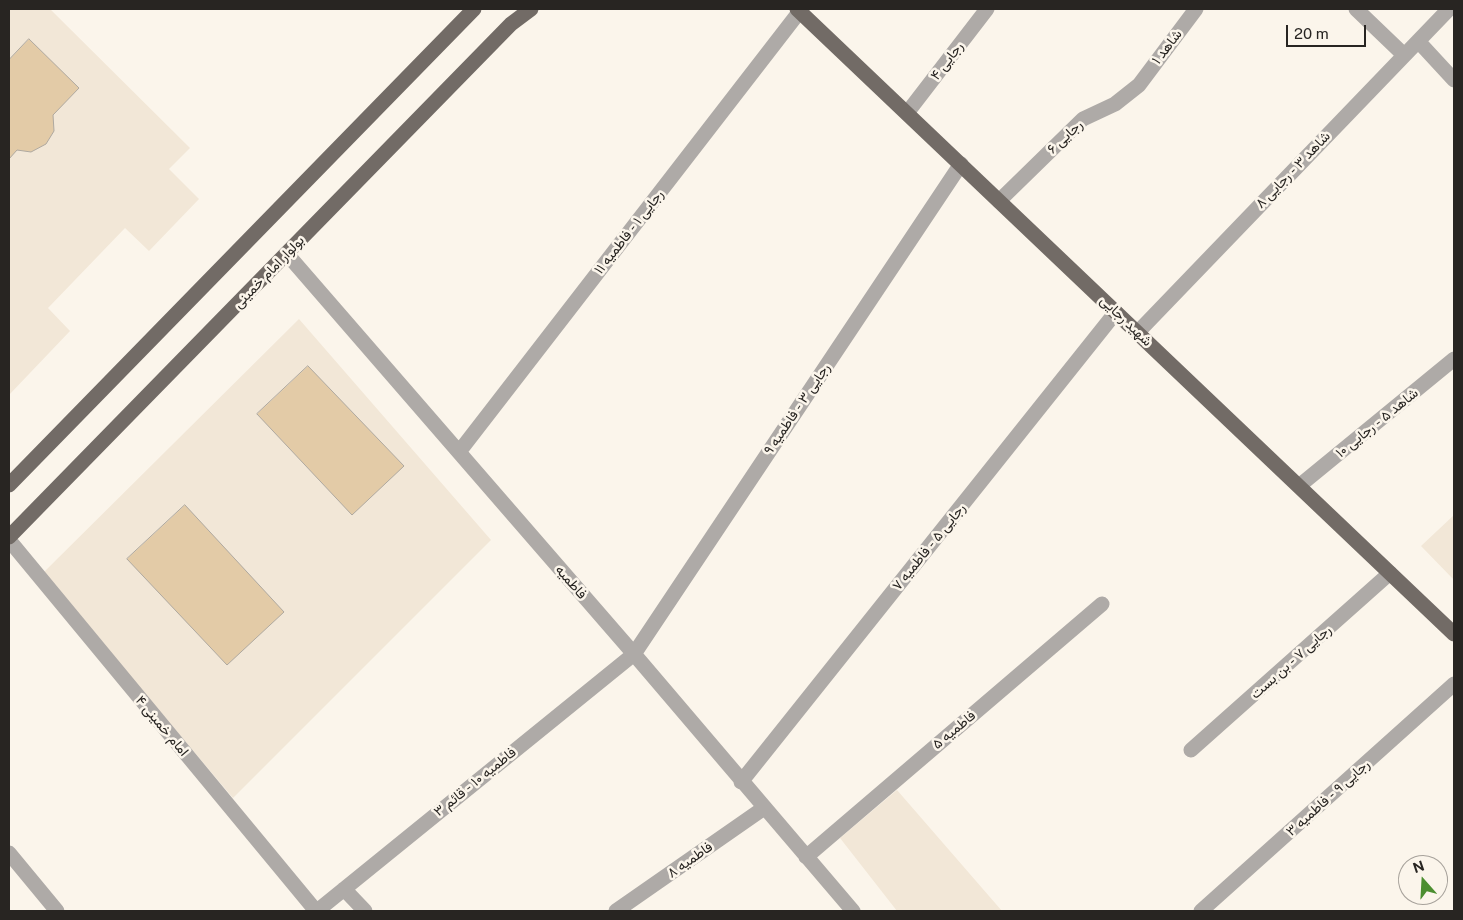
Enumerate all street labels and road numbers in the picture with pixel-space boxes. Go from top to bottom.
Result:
street label: شاهد ۱ [1148,26,1186,68]
street label: رجایی ۴ [927,39,967,83]
street label: رجایی ۶ [1044,116,1086,158]
street label: شاهد ۳ - رجایی ۸ [1252,128,1334,212]
street label: رجایی ۱ - فاطمیه ۱۱ [591,186,667,278]
street label: بولوار امام خمینی [230,232,308,312]
street label: شهید رجایی [1096,292,1156,350]
street label: رجایی ۳ - فاطمیه ۹ [760,360,834,458]
street label: شاهد ۵ - رجایی ۱۰ [1332,385,1422,461]
street label: رجایی ۵ - فاطمیه ۷ [889,500,969,594]
street label: فاطمیه [552,562,590,602]
street label: رجایی ۷ - بن بست [1247,621,1335,703]
street label: امام خمینی ۴ [132,692,192,760]
street label: فاطمیه ۵ [929,707,979,753]
street label: فاطمیه ۱۰ - قائم ۳ [431,744,519,820]
street label: رجایی ۹ - فاطمیه ۳ [1283,756,1373,840]
street label: فاطمیه ۸ [664,838,716,882]

